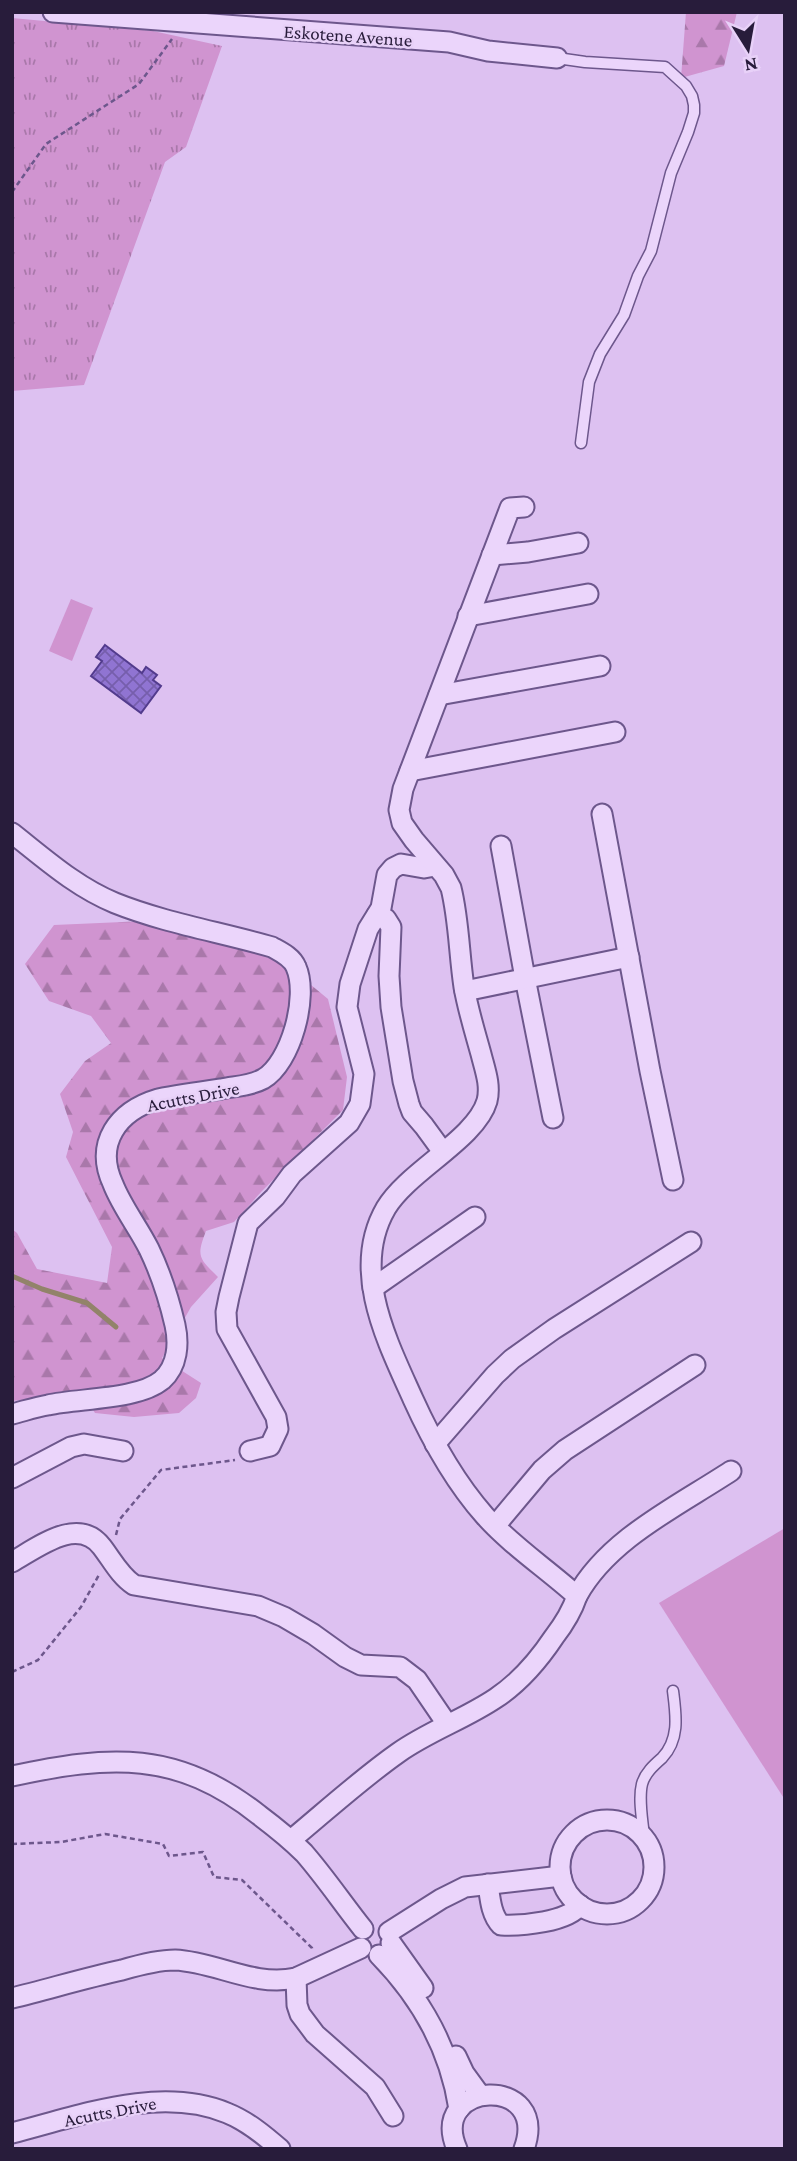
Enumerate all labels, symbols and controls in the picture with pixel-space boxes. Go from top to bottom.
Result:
north arrow [713,14,783,84]
street label: Eskotene Avenue [283,21,413,50]
text: N [743,54,760,77]
street label: Acutts Drive [145,1077,241,1116]
street label: Acutts Drive [62,2092,158,2131]

